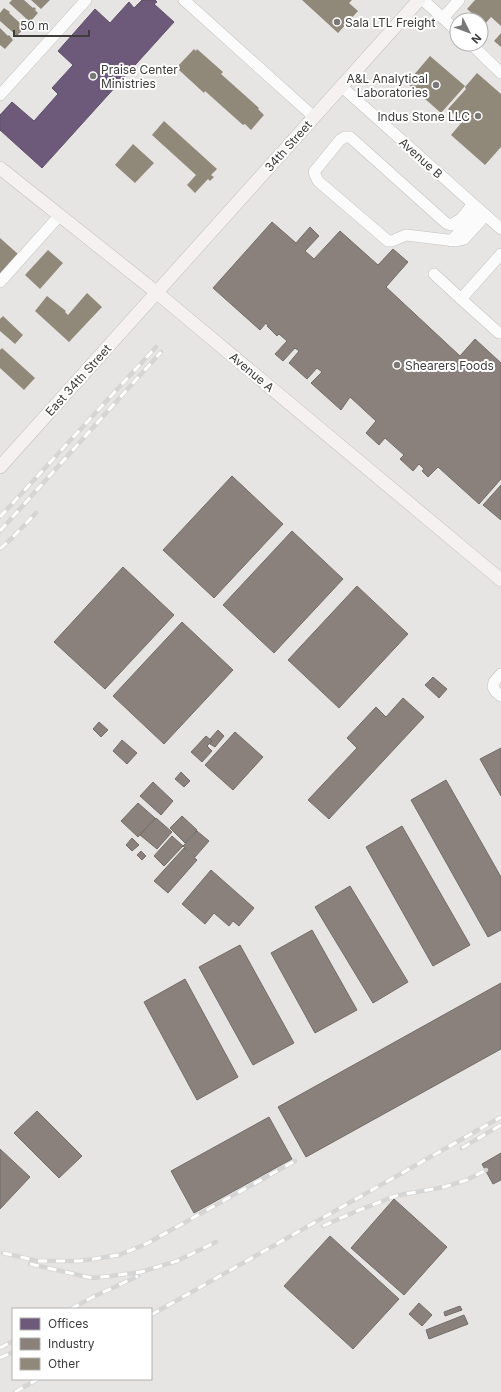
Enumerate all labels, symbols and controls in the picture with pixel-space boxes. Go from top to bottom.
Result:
scale bar [14,12,89,38]
north arrow [449,12,489,52]
place label: Sala LTL Freight [345,15,435,30]
marker: Sala LTL Freight [332,17,342,27]
text: 50 m [20,18,49,33]
text: N [468,31,484,46]
place label: Praise Center Ministries [101,62,178,91]
marker: Praise Center Ministries [88,71,98,81]
place label: A&L Analytical Laboratories [346,71,428,100]
marker: A&L Analytical Laboratories [431,80,441,90]
place label: Indus Stone LLC [377,109,470,124]
marker: Indus Stone LLC [473,111,483,121]
street label: 34th Street [261,117,315,175]
street label: Avenue B [396,135,446,182]
street label: East 34th Street [42,341,114,419]
street label: Avenue A [227,349,277,395]
place label: Shearers Foods [405,358,494,373]
marker: Shearers Foods [392,360,402,370]
legend [12,1308,152,1380]
text: Offices [48,1316,89,1331]
text: Industry [48,1336,95,1351]
text: Other [48,1356,80,1371]

